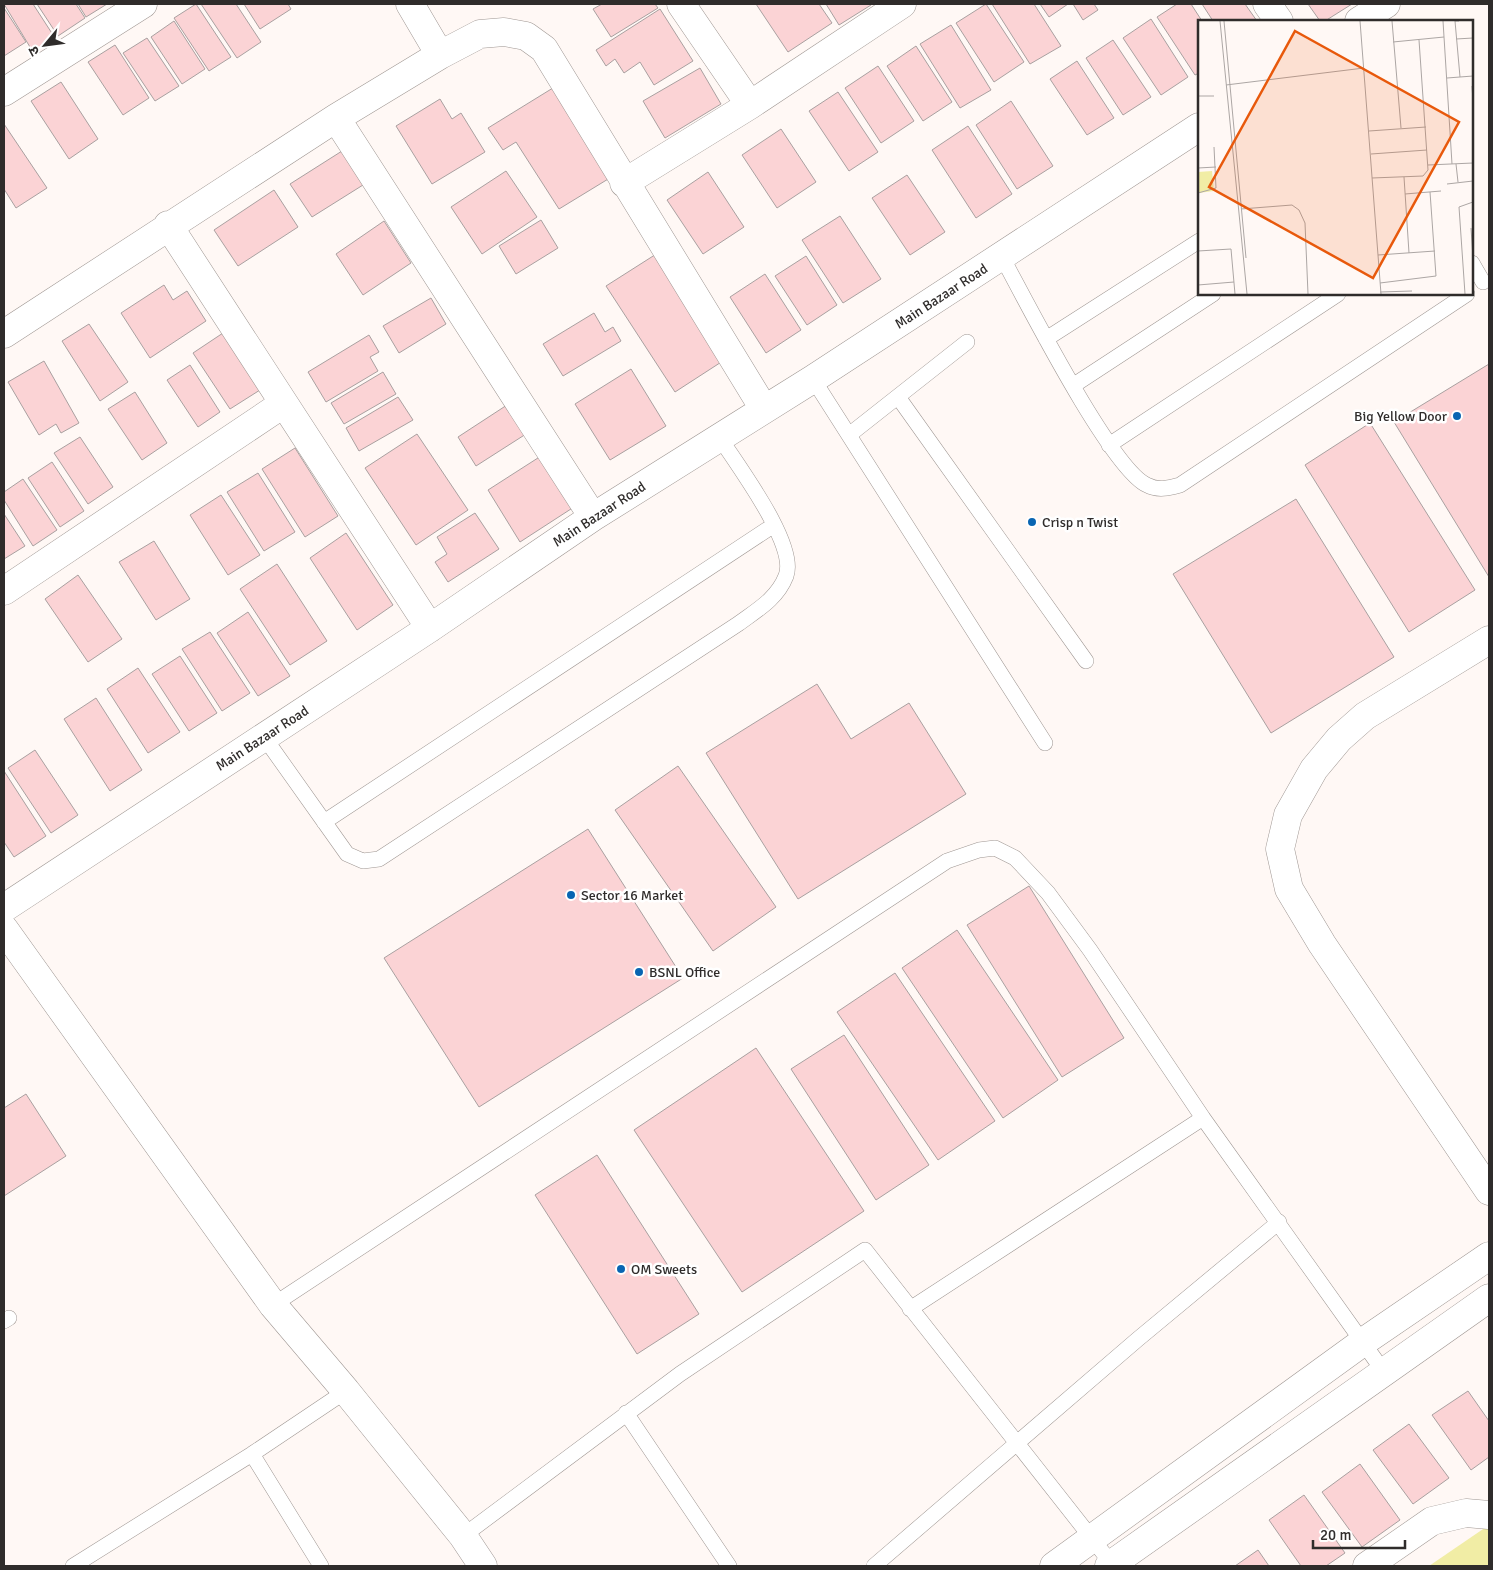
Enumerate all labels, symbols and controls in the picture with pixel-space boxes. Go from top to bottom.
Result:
north arrow [20,20,70,70]
inset map [1198,20,1473,295]
text: उ [24,43,43,59]
street label: Main Bazaar Road [892,260,991,333]
place label: Big Yellow Door [1354,408,1448,425]
marker: Big Yellow Door [1451,410,1463,422]
street label: Main Bazaar Road [550,478,649,551]
place label: Crisp n Twist [1042,514,1118,531]
marker: Crisp n Twist [1026,516,1038,528]
street label: Main Bazaar Road [213,702,312,775]
place label: Sector 16 Market [581,887,683,904]
marker: Sector 16 Market [565,889,577,901]
place label: BSNL Office [649,964,720,981]
marker: BSNL Office [633,966,645,978]
place label: OM Sweets [631,1261,697,1278]
marker: OM Sweets [615,1263,627,1275]
scale bar [1313,1518,1406,1550]
text: 20 m [1320,1526,1351,1544]

